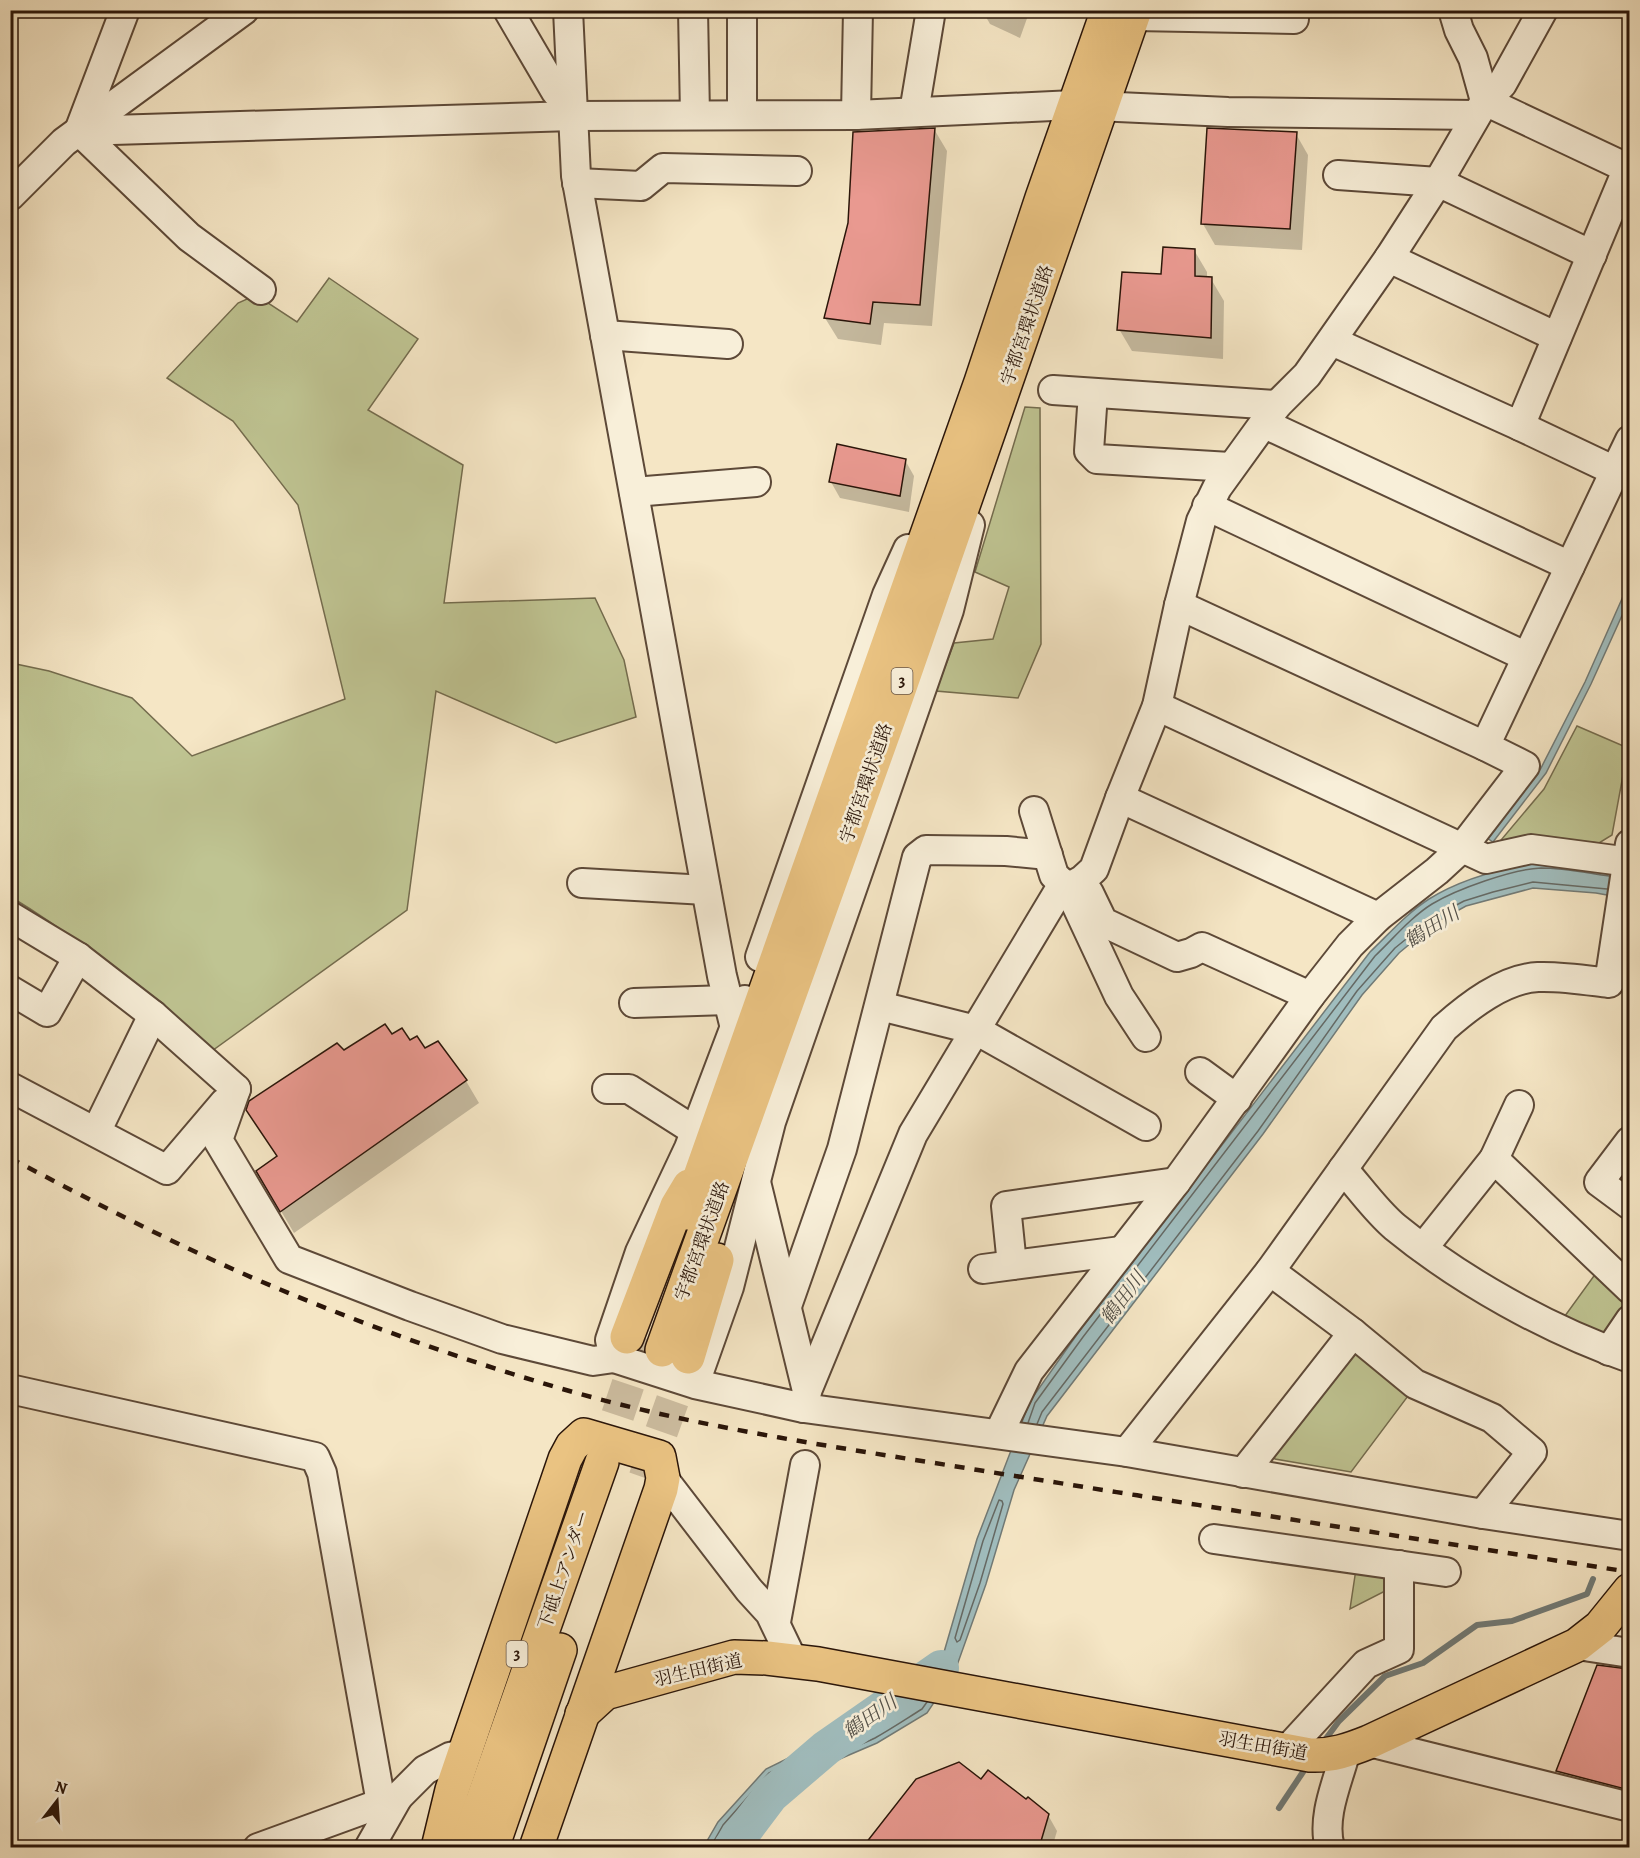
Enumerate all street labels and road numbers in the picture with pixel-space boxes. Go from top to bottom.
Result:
street label: 宇都宮環状道路 [995,262,1059,388]
road number: 3 [892,668,912,694]
street label: 宇都宮環状道路 [834,720,898,846]
street label: 宇都宮環状道路 [669,1178,735,1304]
street label: 下砥上アンダー [532,1507,596,1633]
road number: 3 [506,1641,528,1667]
street label: 羽生田街道 [651,1648,745,1692]
street label: 羽生田街道 [1217,1726,1309,1766]

